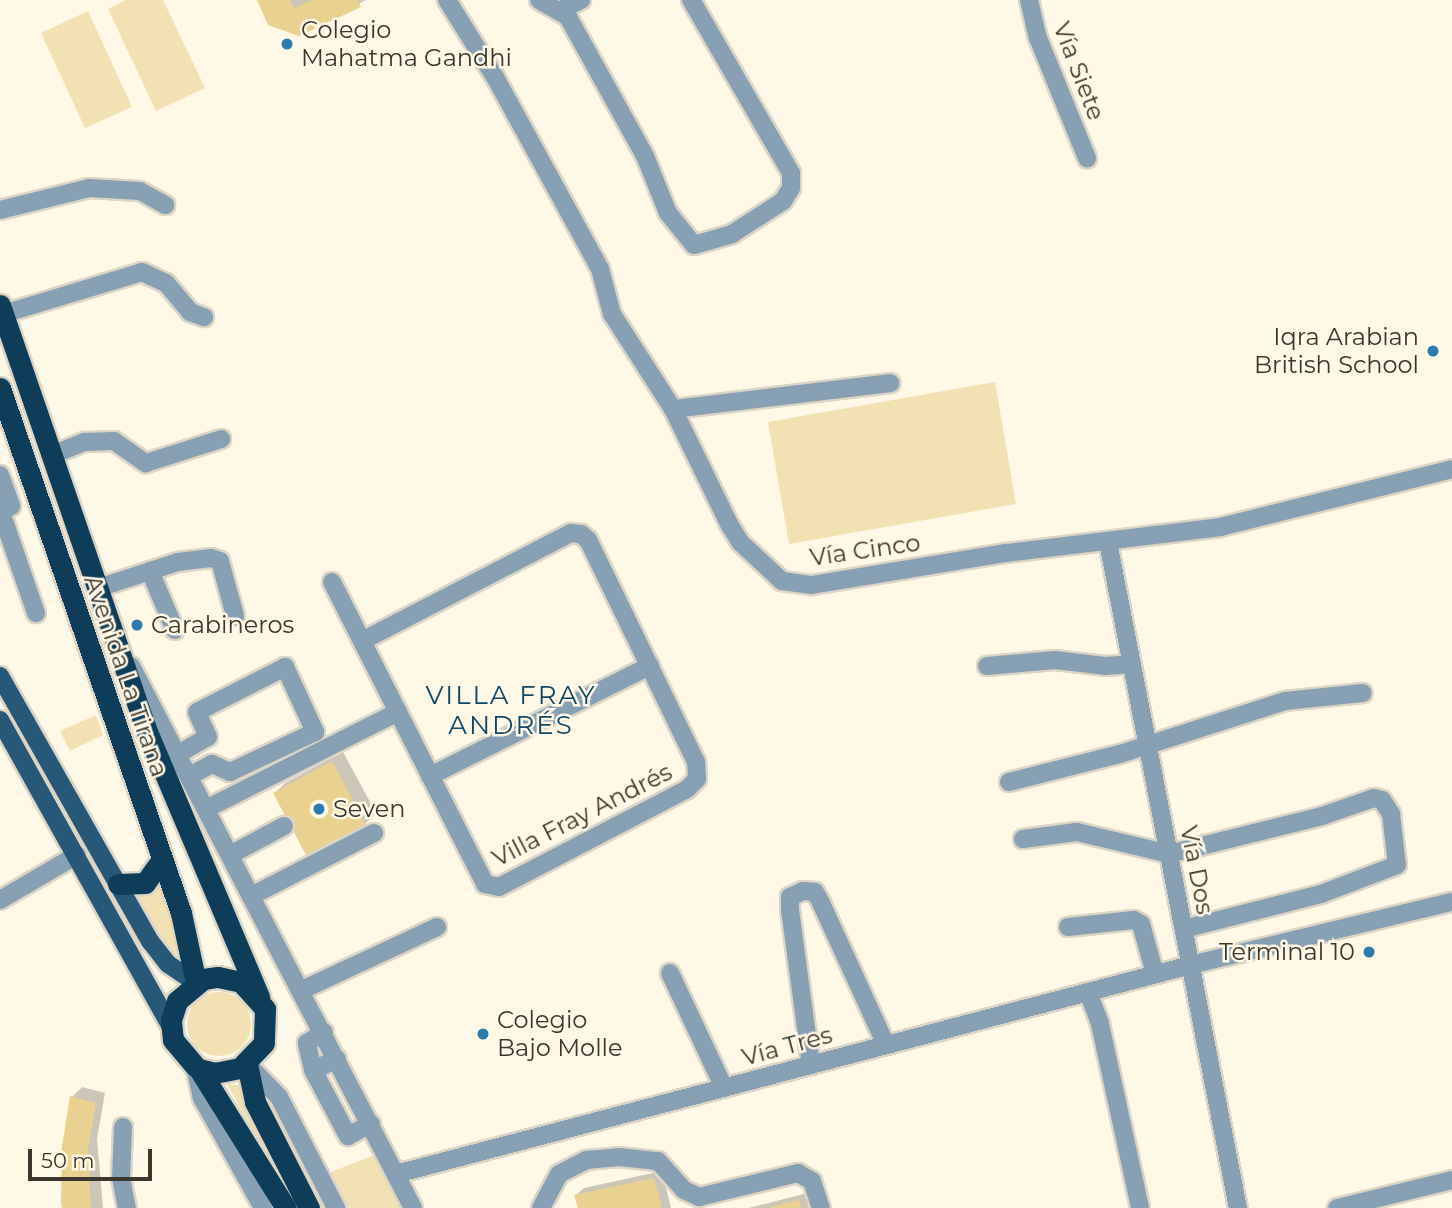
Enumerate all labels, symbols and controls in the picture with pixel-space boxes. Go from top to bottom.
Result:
place label: Colegio Mahatma Gandhi [301,16,512,72]
street label: Vía Siete [1047,18,1111,124]
marker: Colegio Mahatma Gandhi [279,36,295,52]
place label: Iqra Arabian British School [1254,323,1419,379]
marker: Iqra Arabian British School [1425,343,1441,359]
street label: Vía Cinco [808,528,922,572]
street label: Avenida La Tirana [78,571,174,781]
place label: Carabineros [151,611,294,639]
marker: Carabineros [129,617,145,633]
district label: VILLA FRAY ANDRÉS [427,680,595,742]
street label: Villa Fray Andrés [487,757,677,873]
place label: Seven [333,795,405,823]
marker: Seven [311,801,327,817]
street label: Vía Dos [1174,823,1220,917]
place label: Terminal 10 [1219,938,1355,966]
marker: Terminal 10 [1361,944,1377,960]
place label: Colegio Bajo Molle [497,1006,623,1062]
street label: Vía Tres [739,1020,835,1072]
marker: Colegio Bajo Molle [475,1026,491,1042]
scale bar [32,1134,156,1178]
text: 50 m [41,1148,95,1173]

